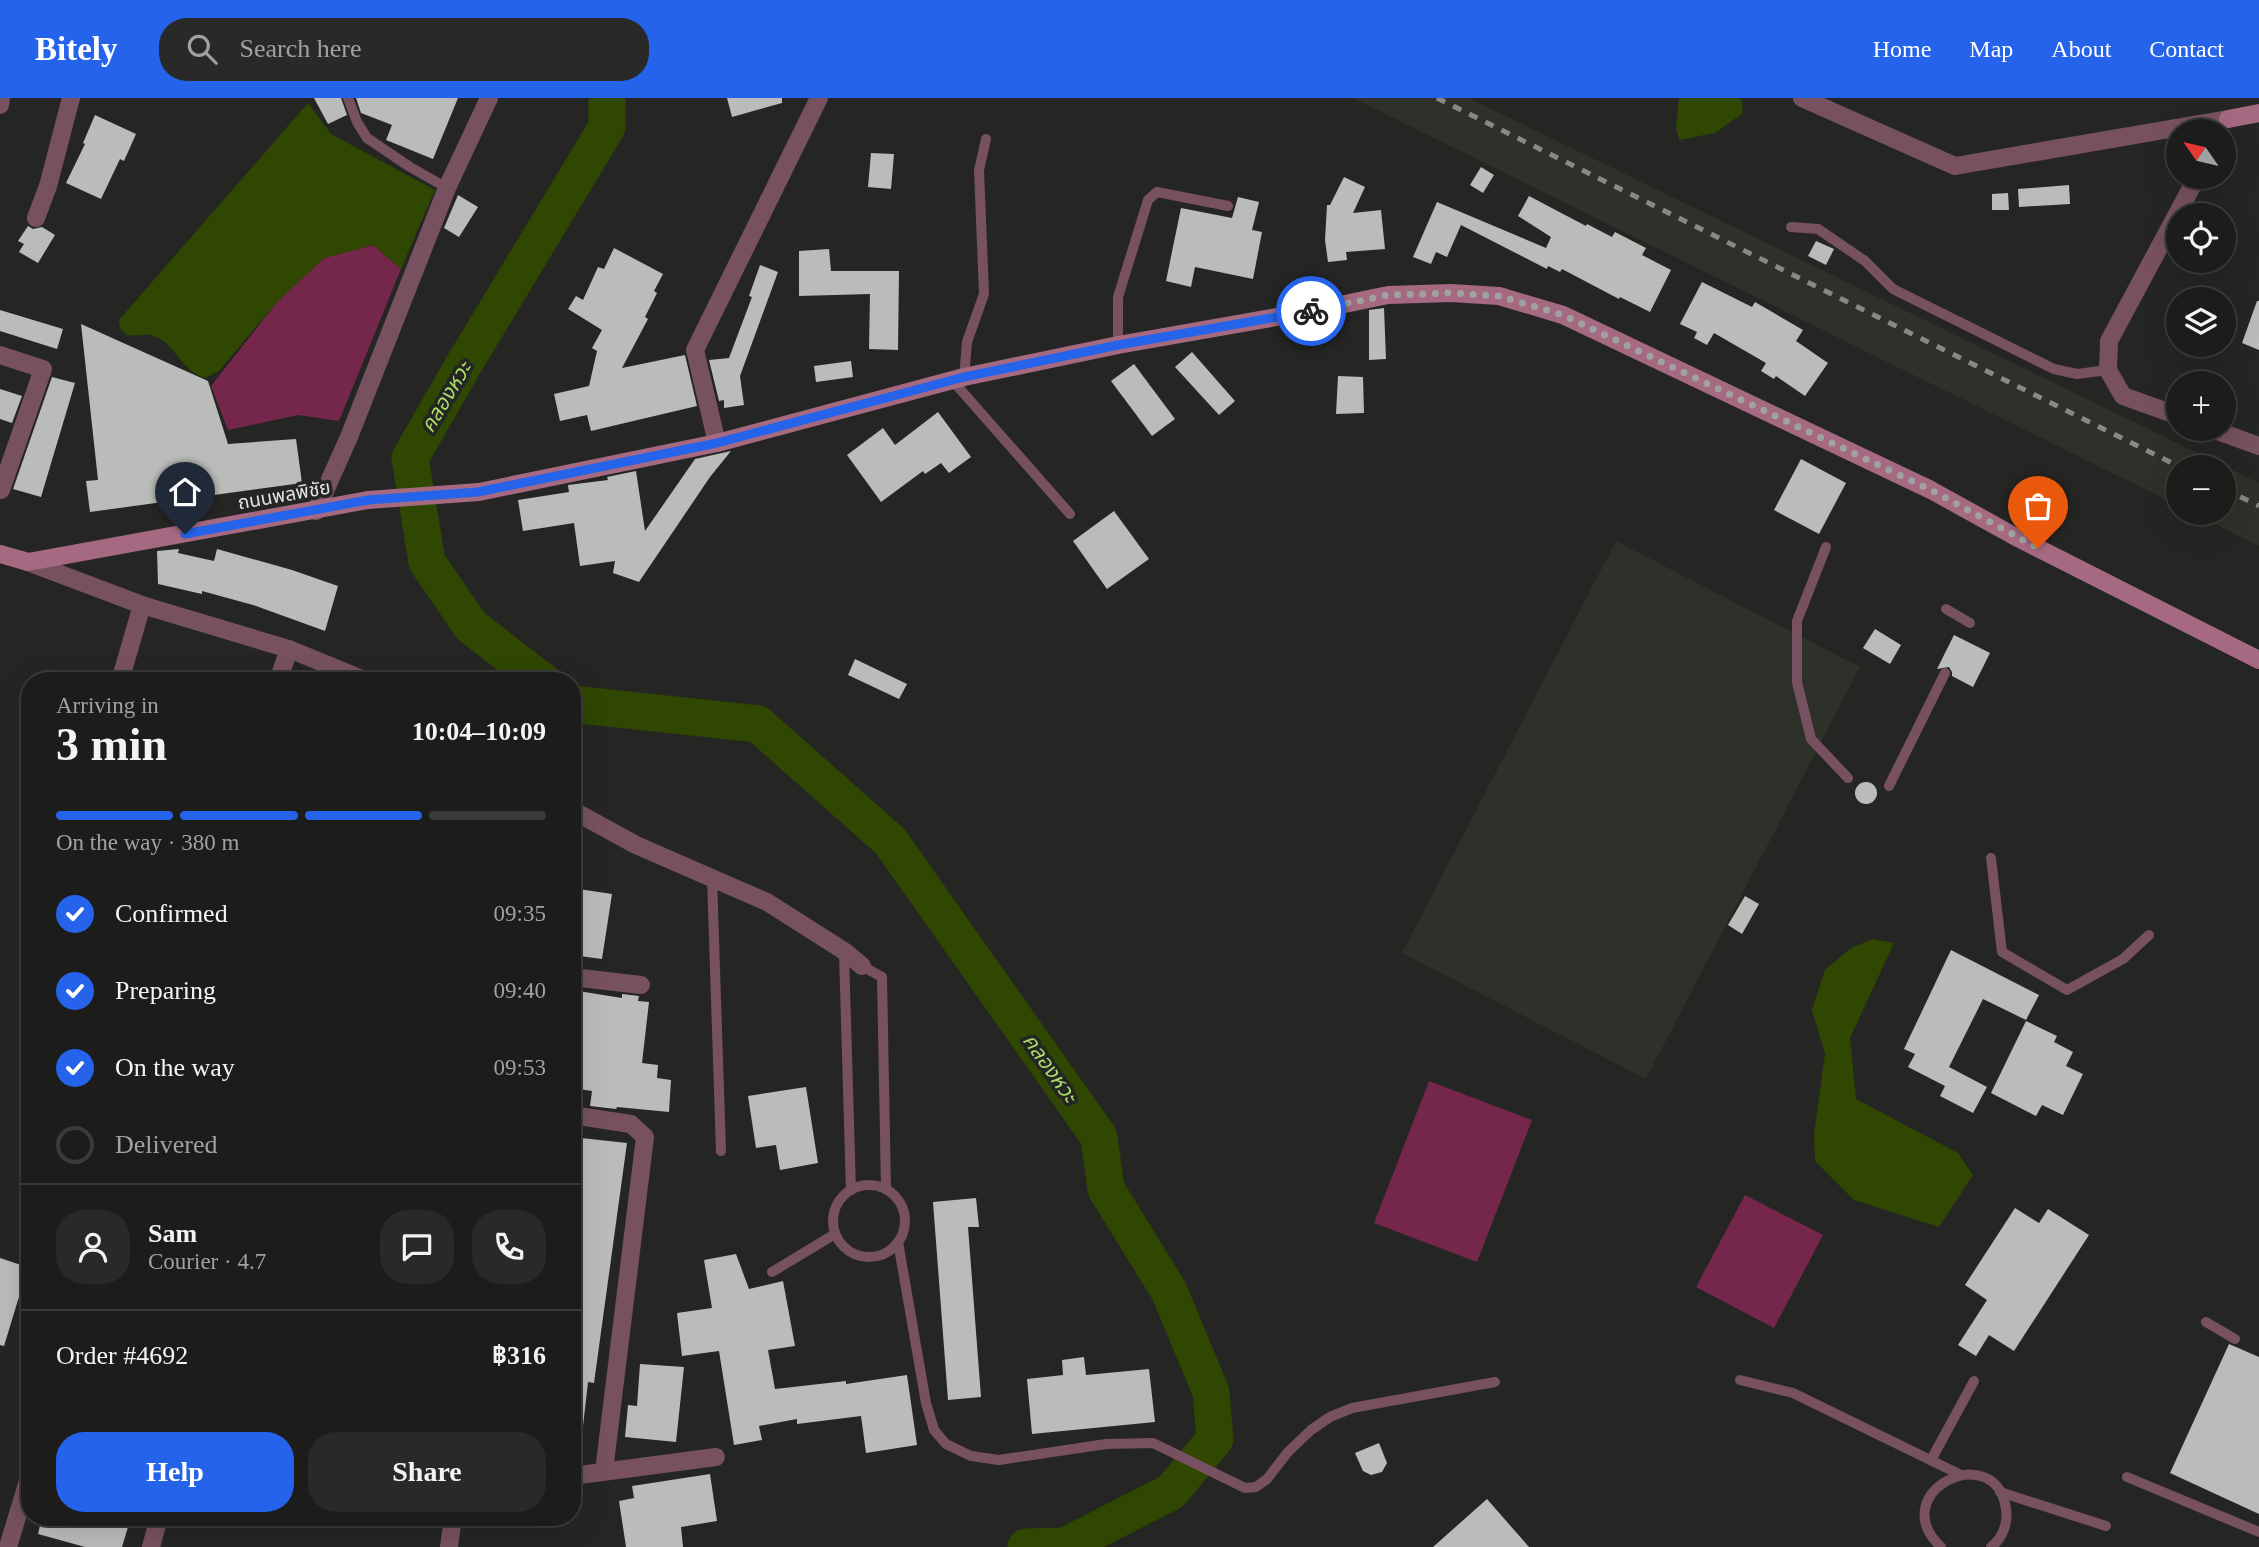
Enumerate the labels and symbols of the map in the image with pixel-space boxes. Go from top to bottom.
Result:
north arrow [2166,119,2236,189]
courier [1276,276,1346,346]
water label: คลองหวะ [416,356,477,437]
pin [155,462,215,534]
pin [2008,476,2068,548]
street label: ถนนพลพิชัย [236,477,332,513]
water label: คลองหวะ [1018,1029,1083,1108]

